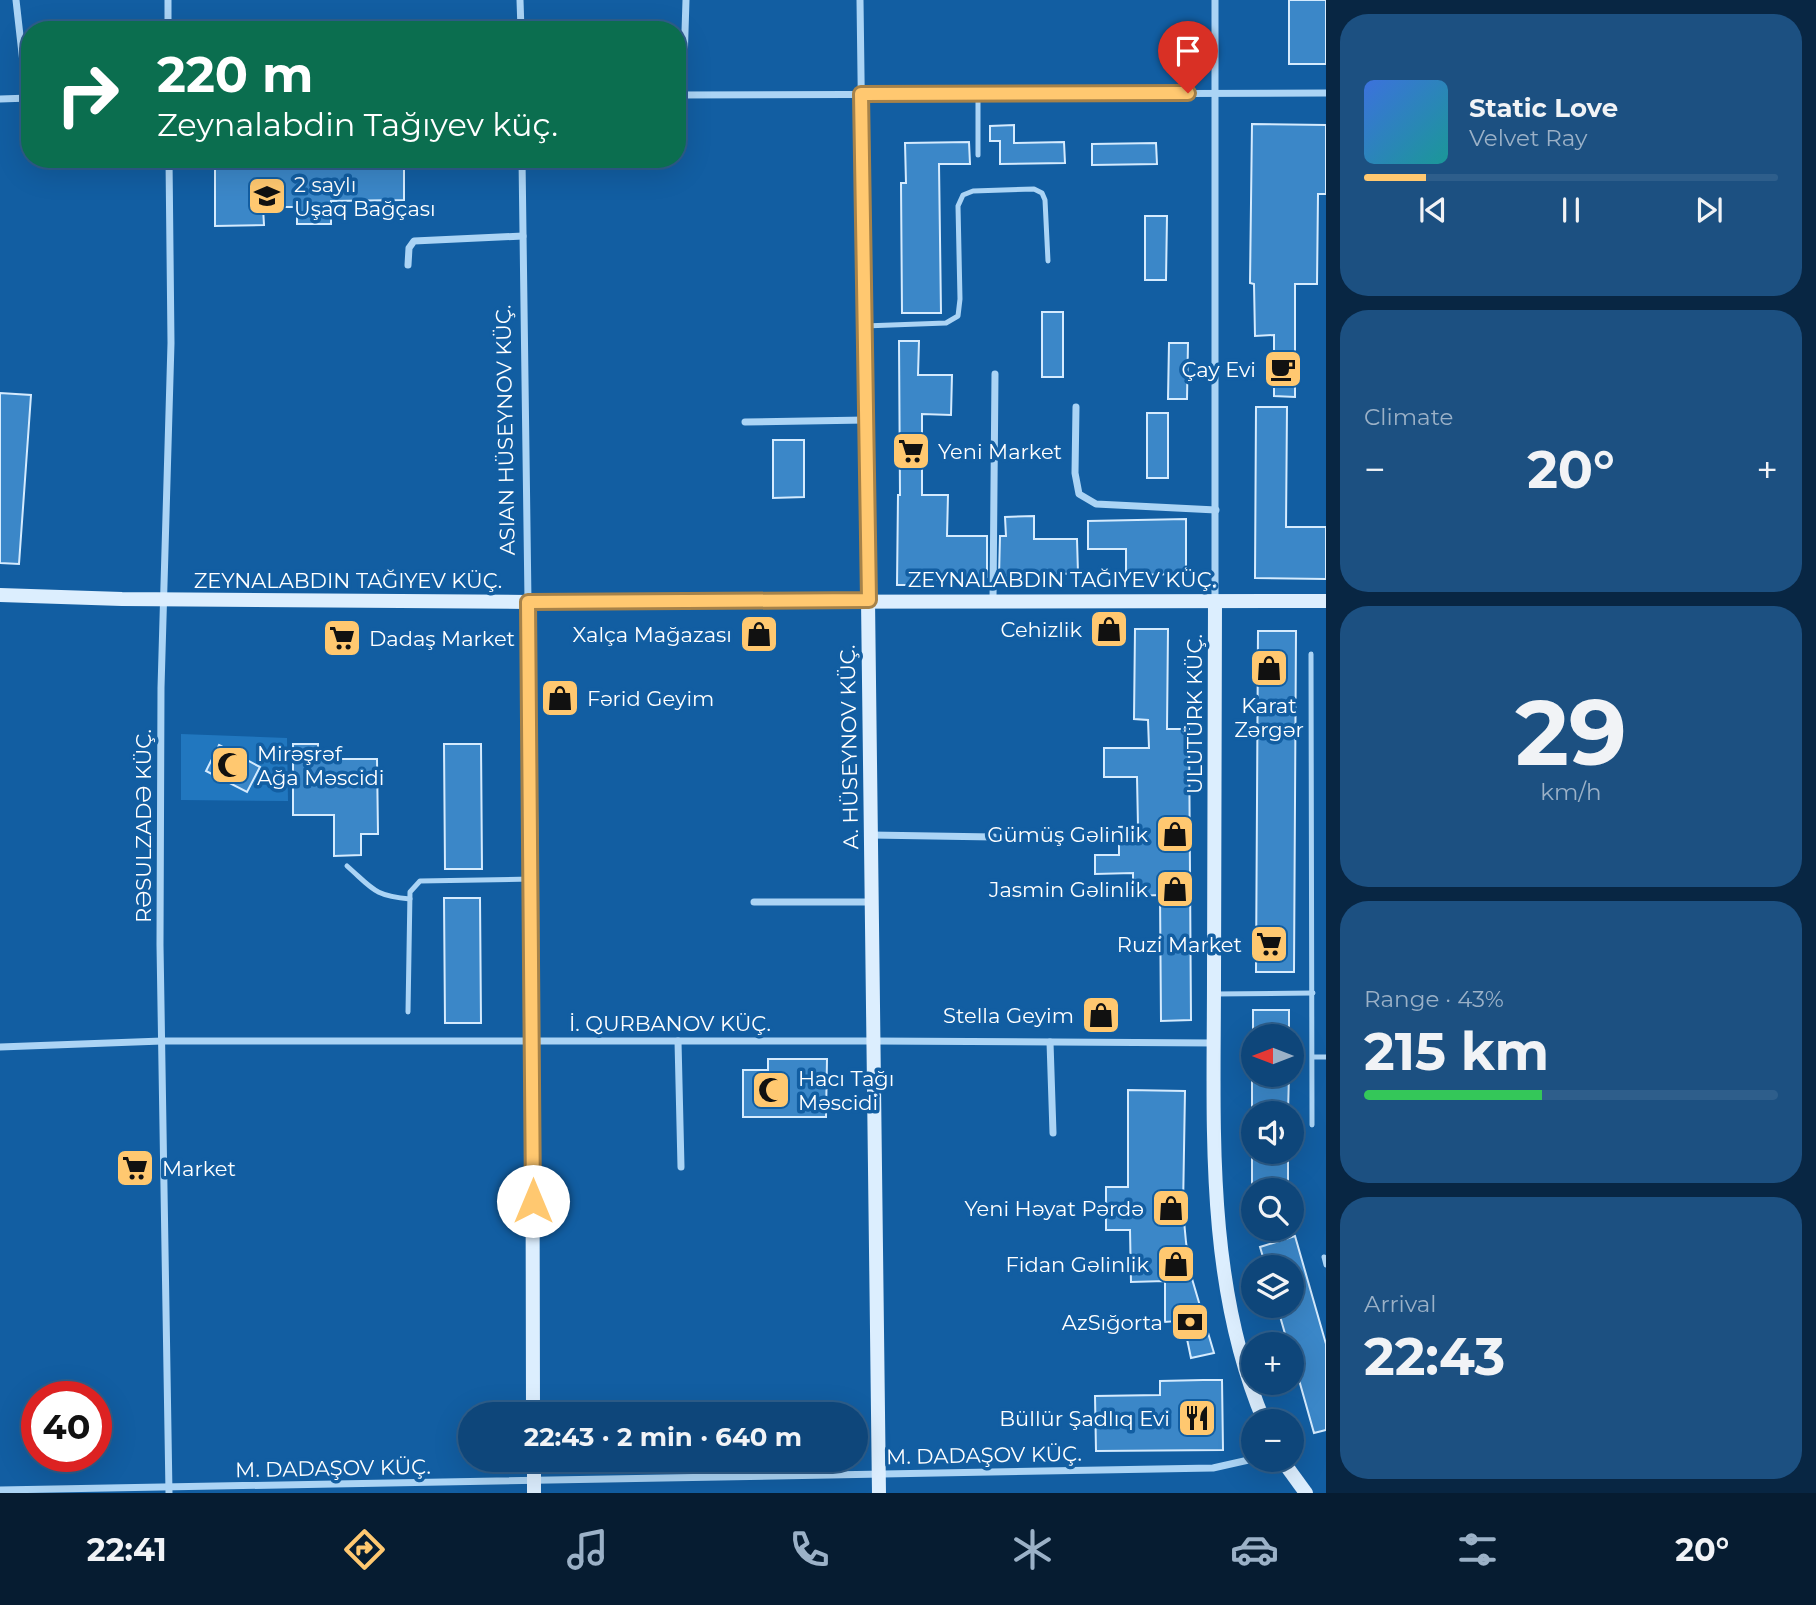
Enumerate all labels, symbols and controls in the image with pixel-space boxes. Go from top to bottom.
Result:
pin [1158,21,1218,93]
icon: arrive [1169,32,1207,70]
text: 220 m [157,45,313,104]
icon: right [42,49,133,140]
text: Static Love [1469,92,1618,124]
text: Zeynalabdin Tağıyev küç. [157,105,558,144]
text: Velvet Ray [1469,124,1587,152]
place label: 2 saylı Uşaq Bağçası [294,172,436,221]
school or university icon: 2 saylı Uşaq Bağçası [246,175,288,217]
icon: previous [1414,191,1452,229]
icon: pause [1552,191,1590,229]
icon: next [1690,191,1728,229]
street label: ASIAN HÜSEYNOV KÜÇ. [490,304,520,556]
cafe icon: Çay Evi [1262,348,1304,390]
place label: Çay Evi [1182,357,1256,382]
text: Climate [1364,403,1453,431]
supermarket icon: Yeni Market [890,430,932,472]
text: 20° [1527,438,1615,501]
place label: Yeni Market [938,439,1062,464]
text: − [1364,446,1386,493]
text: + [1756,446,1778,493]
street label: ZEYNALABDIN TAĞIYEV KÜÇ. [908,567,1216,592]
street label: ZEYNALABDIN TAĞIYEV KÜÇ. [194,568,502,593]
shop icon: Cehizlik [1088,608,1130,650]
shop icon: Xalça Mağazası [738,613,780,655]
supermarket icon: Dadaş Market [321,617,363,659]
place label: Cehizlik [1000,617,1082,642]
place label: Xalça Mağazası [573,622,732,647]
place label: Dadaş Market [369,626,515,651]
street label: ULUTÜRK KÜÇ. [1182,634,1207,794]
street label: A. HÜSEYNOV KÜÇ. [835,644,863,850]
shop icon: Karat Zərgər [1248,647,1290,689]
shop icon: Fərid Geyim [539,677,581,719]
text: 29 [1515,677,1627,788]
place label: Fərid Geyim [587,686,714,711]
place label: Karat Zərgər [1234,693,1304,742]
street label: RƏSULZADƏ KÜÇ. [131,729,156,923]
place label: Mirəşrəf Ağa Məscidi [257,741,384,790]
mosque icon: Mirəşrəf Ağa Məscidi [209,744,251,786]
text: km/h [1540,778,1602,806]
shop icon: Gümüş Gəlinlik [1154,813,1196,855]
place label: Gümüş Gəlinlik [987,822,1148,847]
shop icon: Jasmin Gəlinlik [1154,868,1196,910]
place label: Jasmin Gəlinlik [988,877,1148,902]
supermarket icon: Ruzi Market [1248,923,1290,965]
place label: Ruzi Market [1117,932,1242,957]
text: Range · 43% [1364,985,1504,1013]
shop icon: Stella Geyim [1080,994,1122,1036]
place label: Stella Geyim [943,1003,1074,1028]
street label: İ. QURBANOV KÜÇ. [569,1011,771,1036]
text: 215 km [1364,1020,1549,1083]
north arrow [1241,1024,1304,1087]
map controls [1241,1024,1304,1472]
place label: Hacı Tağı Məscidi [798,1066,894,1115]
mosque icon: Hacı Tağı Məscidi [750,1069,792,1111]
button: sound [1241,1101,1304,1164]
supermarket icon: Market [114,1147,156,1189]
place label: Market [162,1156,236,1181]
position arrow [496,1164,570,1238]
button: search [1241,1178,1304,1241]
shop icon: Yeni Həyat Pərdə [1150,1187,1192,1229]
place label: Yeni Həyat Pərdə [964,1196,1144,1221]
shop icon: Fidan Gəlinlik [1155,1243,1197,1285]
place label: Fidan Gəlinlik [1005,1252,1149,1277]
button: layers [1241,1255,1304,1318]
text: Arrival [1364,1290,1437,1318]
bank icon: AzSığorta [1169,1301,1211,1343]
place label: AzSığorta [1062,1310,1163,1335]
text: 22:43 [1364,1325,1505,1388]
button: + [1241,1332,1304,1395]
speed limit sign: 40 [21,1381,112,1472]
restaurant icon: Büllür Şadlıq Evi [1176,1397,1218,1439]
place label: Büllür Şadlıq Evi [999,1406,1170,1431]
button: − [1241,1409,1304,1472]
text: 22:43 · 2 min · 640 m [524,1421,802,1453]
street label: M. DADAŞOV KÜÇ. [886,1441,1082,1469]
street label: M. DADAŞOV KÜÇ. [235,1454,431,1482]
icon: directions [340,1525,389,1574]
icon: music [563,1525,612,1574]
icon: phone [785,1525,834,1574]
icon: climate [1008,1525,1057,1574]
icon: car [1230,1525,1279,1574]
icon: filters [1453,1525,1502,1574]
text: 22:41 [87,1530,167,1569]
text: 20° [1675,1530,1729,1569]

